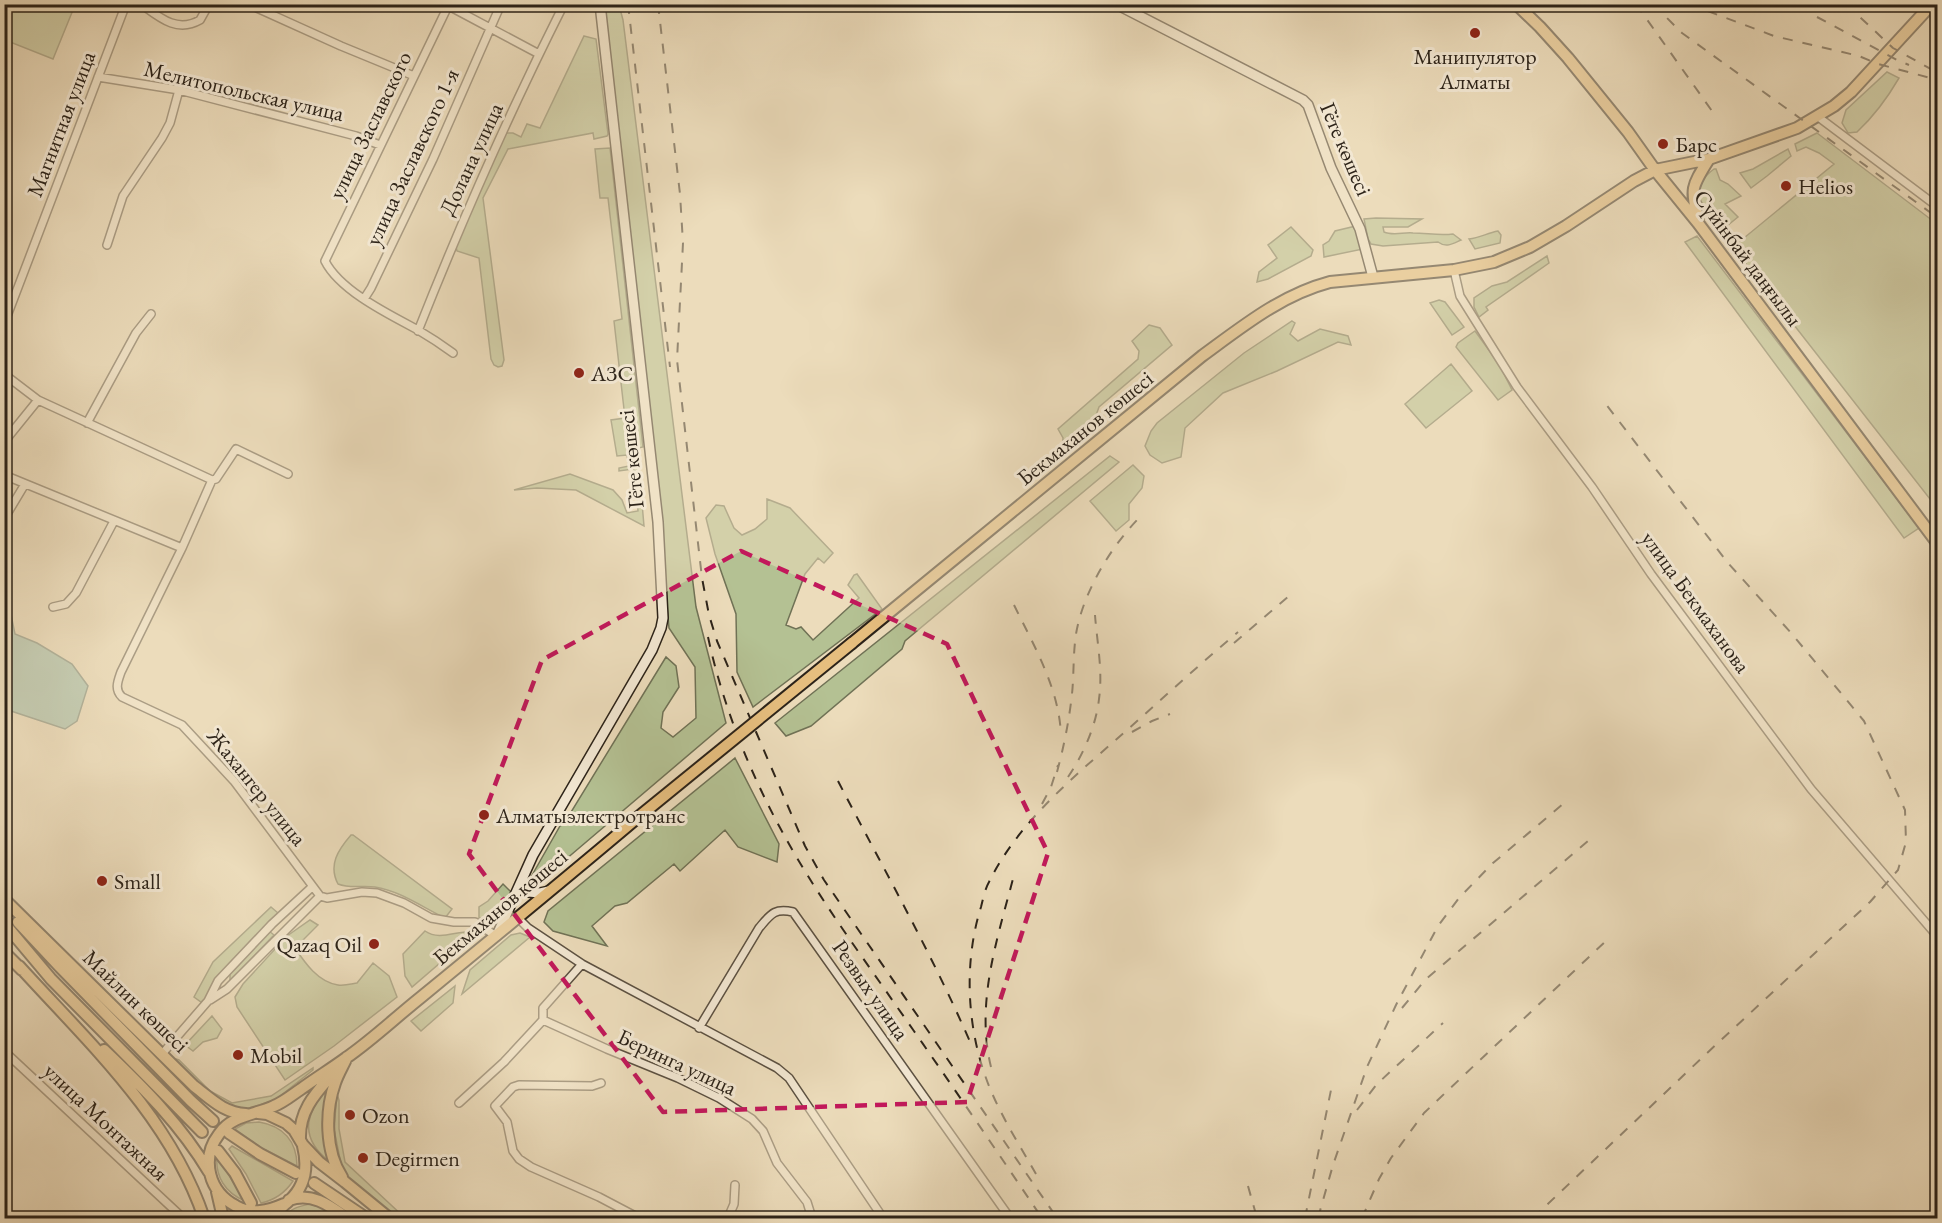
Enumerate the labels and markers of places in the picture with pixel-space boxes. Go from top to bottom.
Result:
marker: Манипулятор Алматы [1468,26,1482,40]
place label: Манипулятор Алматы [1413,42,1537,96]
place label: Барс [1675,130,1717,159]
marker: Барс [1656,137,1670,151]
place label: Helios [1798,172,1853,201]
marker: Helios [1779,179,1793,193]
place label: АЗС [590,359,633,388]
marker: АЗС [572,366,586,380]
place label: Алматыэлектротранс [495,801,685,830]
marker: Алматыэлектротранс [477,808,491,822]
place label: Small [114,867,161,896]
marker: Small [95,874,109,888]
place label: Qazaq Oil [276,930,362,959]
marker: Qazaq Oil [367,937,381,951]
place label: Mobil [250,1041,302,1070]
marker: Mobil [231,1048,245,1062]
place label: Ozon [362,1101,410,1130]
marker: Ozon [343,1108,357,1122]
place label: Degirmen [375,1144,460,1173]
marker: Degirmen [356,1151,370,1165]

